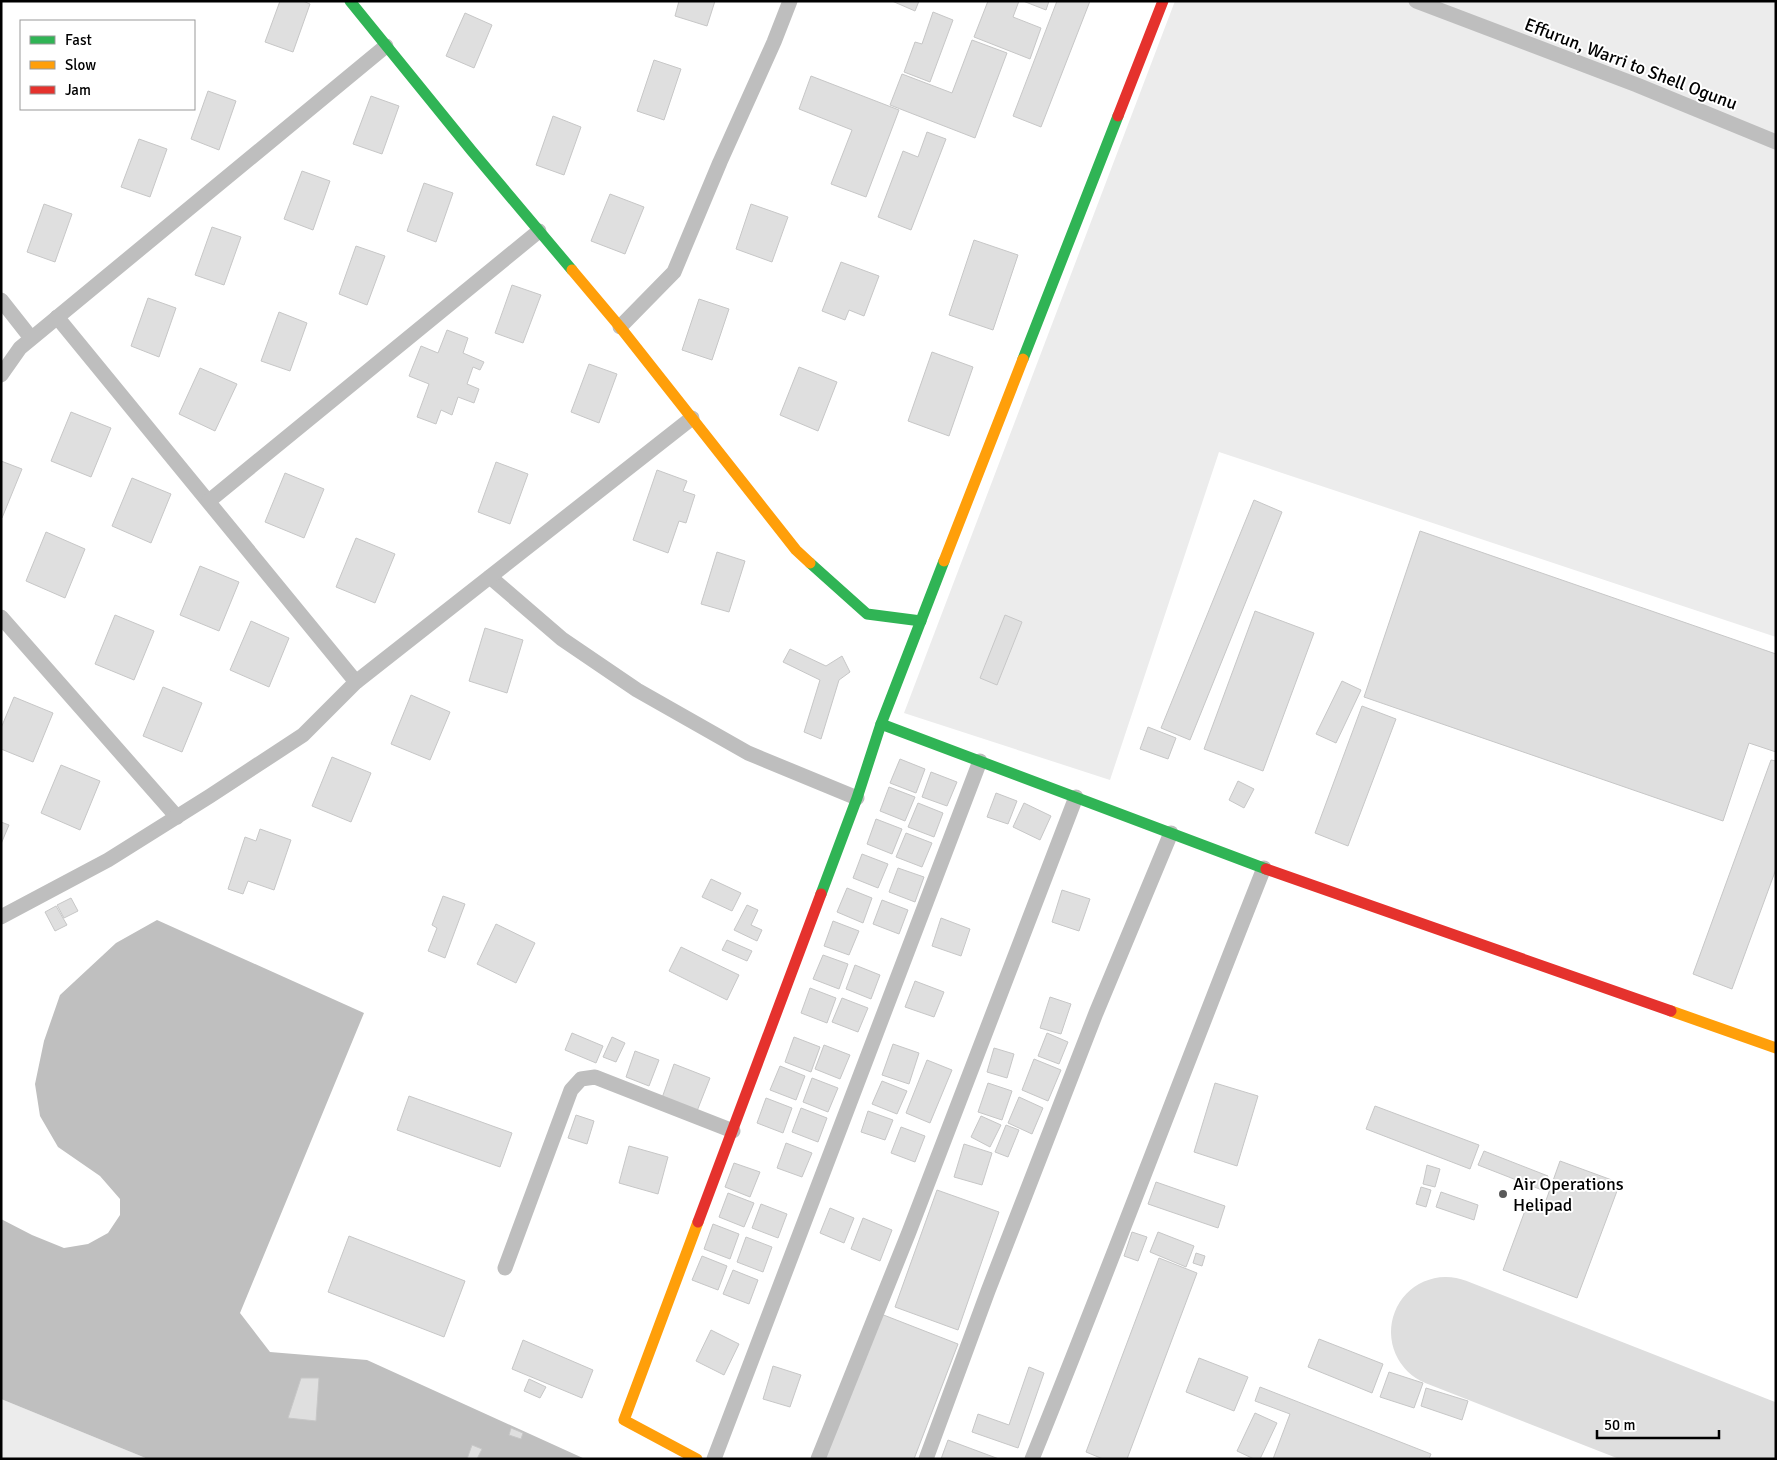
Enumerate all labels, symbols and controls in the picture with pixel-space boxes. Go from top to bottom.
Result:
street label: Effurun, Warri to Shell Ogunu [1521,13,1741,115]
legend [20,20,195,110]
text: Fast [65,31,92,49]
text: Slow [65,56,96,74]
text: Jam [65,81,91,99]
place label: Air Operations Helipad [1513,1173,1624,1216]
marker: Air Operations Helipad [1497,1188,1509,1200]
scale bar [1597,1408,1720,1440]
text: 50 m [1604,1416,1635,1434]

